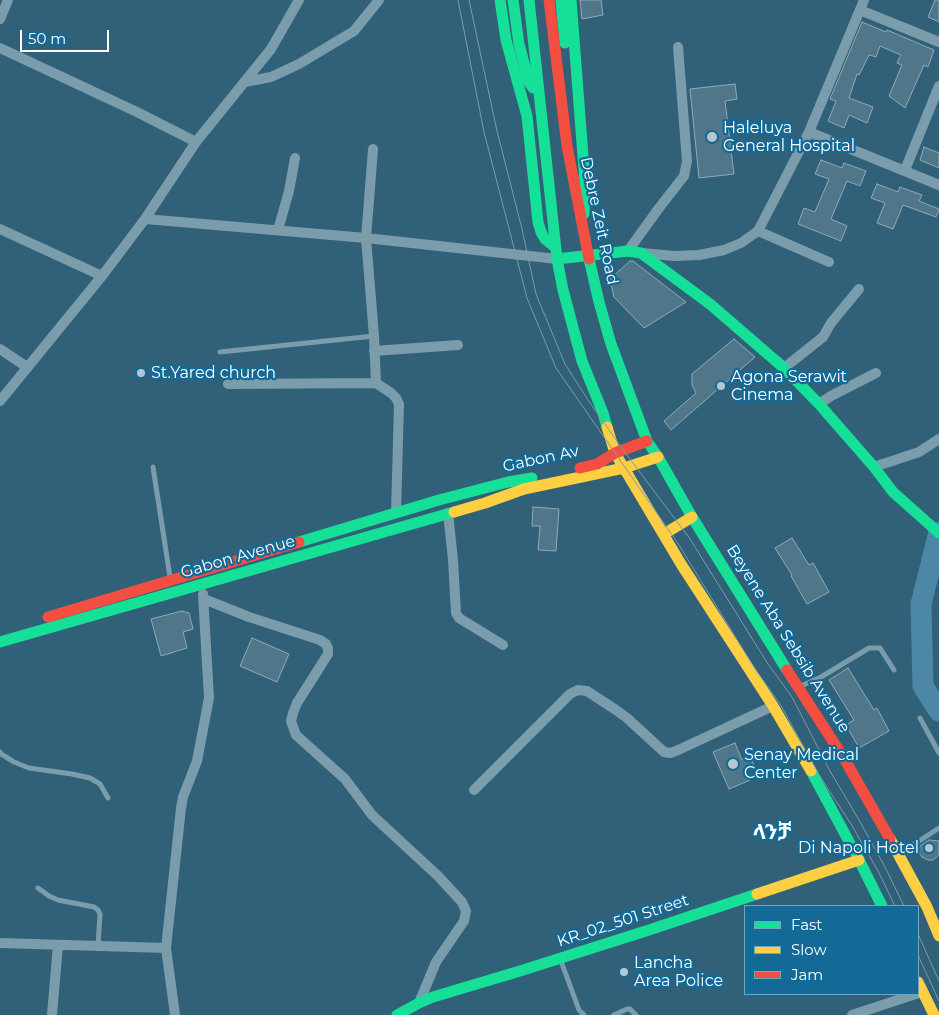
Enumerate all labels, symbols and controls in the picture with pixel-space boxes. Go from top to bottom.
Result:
scale bar [22,20,111,52]
text: 50 m [28,29,66,48]
place label: Haleluya General Hospital [723,118,855,156]
marker: Haleluya General Hospital [705,130,719,144]
street label: Debre Zeit Road [576,155,622,287]
place label: St.Yared church [151,363,276,383]
marker: St.Yared church [135,367,147,379]
place label: Agona Serawit Cinema [731,367,847,405]
marker: Agona Serawit Cinema [715,380,727,392]
street label: Gabon Av [501,442,581,476]
street label: Gabon Avenue [179,531,297,583]
street label: Beyene Aba Sebsib Avenue [722,541,854,737]
place label: Senay Medical Center [744,745,859,783]
marker: Senay Medical Center [726,757,740,771]
district label: ላንቻ [753,820,791,846]
place label: Di Napoli Hotel [798,838,919,858]
marker: Di Napoli Hotel [923,842,935,854]
street label: KR_02_501 Street [555,891,691,951]
legend [744,905,919,995]
text: Fast [791,915,822,934]
text: Slow [791,940,827,959]
place label: Lancha Area Police [634,953,723,991]
text: Jam [791,965,823,984]
marker: Lancha Area Police [618,966,630,978]

